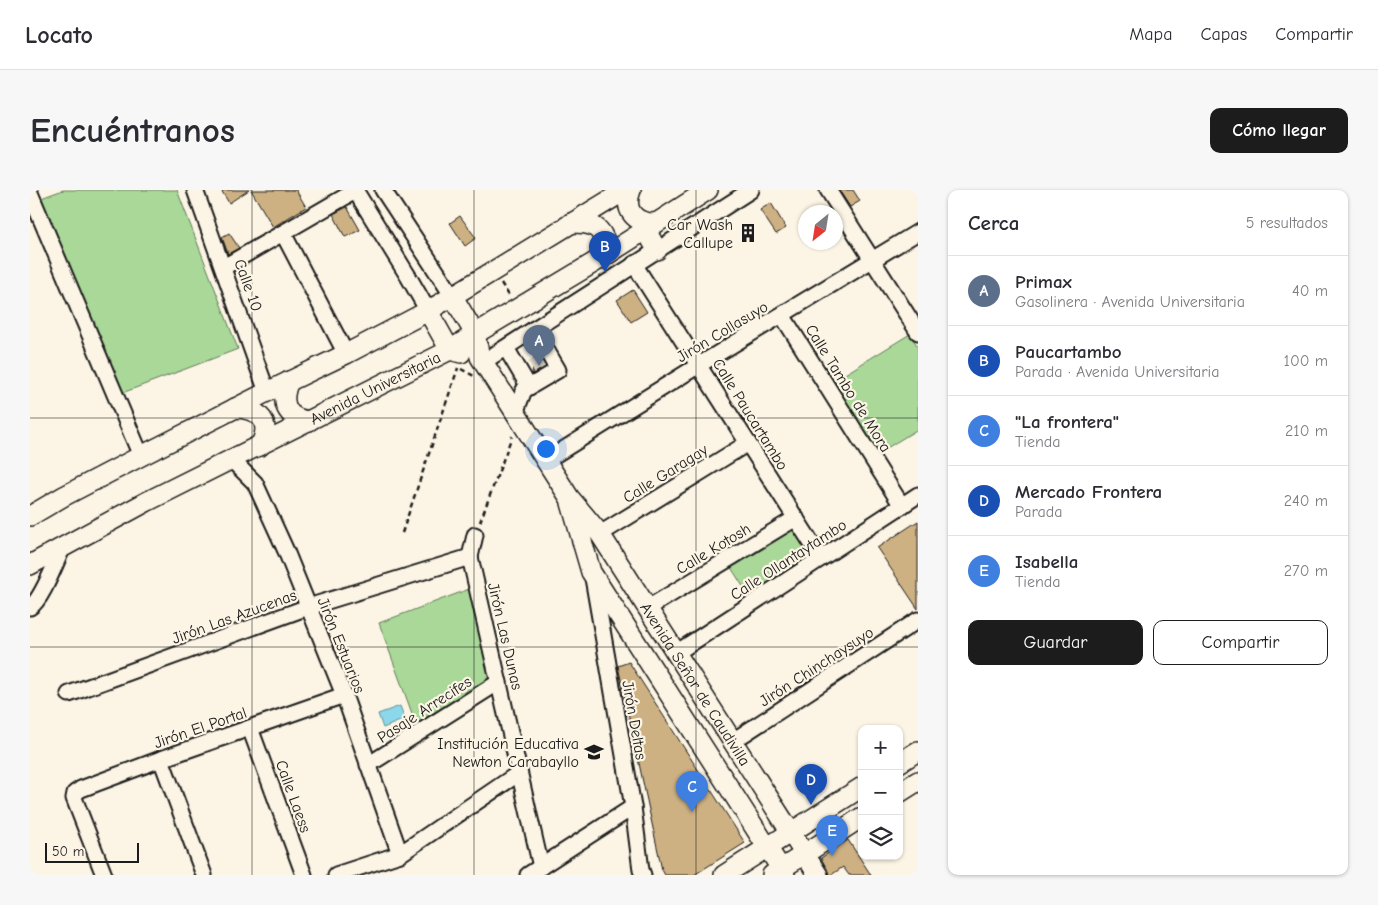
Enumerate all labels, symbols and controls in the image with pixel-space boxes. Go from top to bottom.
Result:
text: Locato [25,21,93,49]
text: Mapa [1129,24,1172,45]
text: Capas [1200,24,1247,45]
text: Compartir [1275,24,1353,45]
button: Cómo llegar [1210,108,1348,153]
text: Encuéntranos [30,110,235,151]
north arrow [798,205,843,250]
text: Cerca [968,211,1019,235]
text: 5 resultados [1246,214,1328,232]
place label: Car Wash Callupe [667,216,733,252]
building icon: Car Wash Callupe [737,222,759,244]
pin: B [589,231,621,272]
street label: Calle 10 [230,257,266,314]
text: Primax [1015,271,1072,293]
text: A [980,282,988,300]
text: 40 m [1292,282,1328,300]
text: Gasolinera · Avenida Universitaria [1015,293,1245,311]
street label: Jirón Collasuyo [674,298,771,366]
street label: Calle Tambo de Mora [802,321,895,456]
pin: A [523,325,555,366]
text: Paucartambo [1015,341,1122,363]
street label: Avenida Universitaria [307,348,444,429]
text: B [979,352,989,370]
text: 100 m [1284,352,1328,370]
street label: Calle Paucartambo [709,355,792,474]
text: Parada · Avenida Universitaria [1015,363,1220,381]
text: "La frontera" [1015,411,1119,433]
text: C [979,422,989,440]
text: 210 m [1285,422,1328,440]
text: Tienda [1015,433,1061,451]
your location [533,436,559,462]
street label: Calle Garagay [620,440,712,507]
text: Mercado Frontera [1015,481,1162,503]
text: D [979,492,989,510]
text: 240 m [1284,492,1328,510]
text: Parada [1015,503,1063,521]
street label: Calle Ollantaytambo [727,516,850,604]
street label: Calle Kotosh [673,520,754,578]
text: Isabella [1015,551,1078,573]
text: E [979,562,989,580]
text: 270 m [1284,562,1328,580]
text: Tienda [1015,573,1061,591]
street label: Jirón Las Dunas [484,581,526,692]
street label: Jirón Las Azucenas [170,586,299,648]
street label: Jirón Estuarios [314,595,369,696]
street label: Avenida Señor de Caudivilla [636,600,754,769]
button: Guardar [968,620,1143,665]
button: Compartir [1153,620,1328,665]
street label: Jirón Chinchaysuyo [756,623,877,710]
street label: Pasaje Arrecifes [374,673,475,747]
street label: Jirón Deltas [618,679,650,762]
street label: Jirón El Portal [152,704,249,752]
map controls [858,725,903,860]
button: + [858,725,903,770]
place label: Institución Educativa Newton Carabayllo [437,735,579,771]
school or university icon: Institución Educativa Newton Carabayllo [583,741,605,763]
street label: Calle Laess [272,758,315,835]
pin: D [795,764,827,805]
button: − [858,770,903,815]
pin: C [676,771,708,812]
pin: E [816,815,848,856]
button: layers [858,815,903,860]
scale bar [45,840,139,863]
text: 50 m [52,843,84,860]

